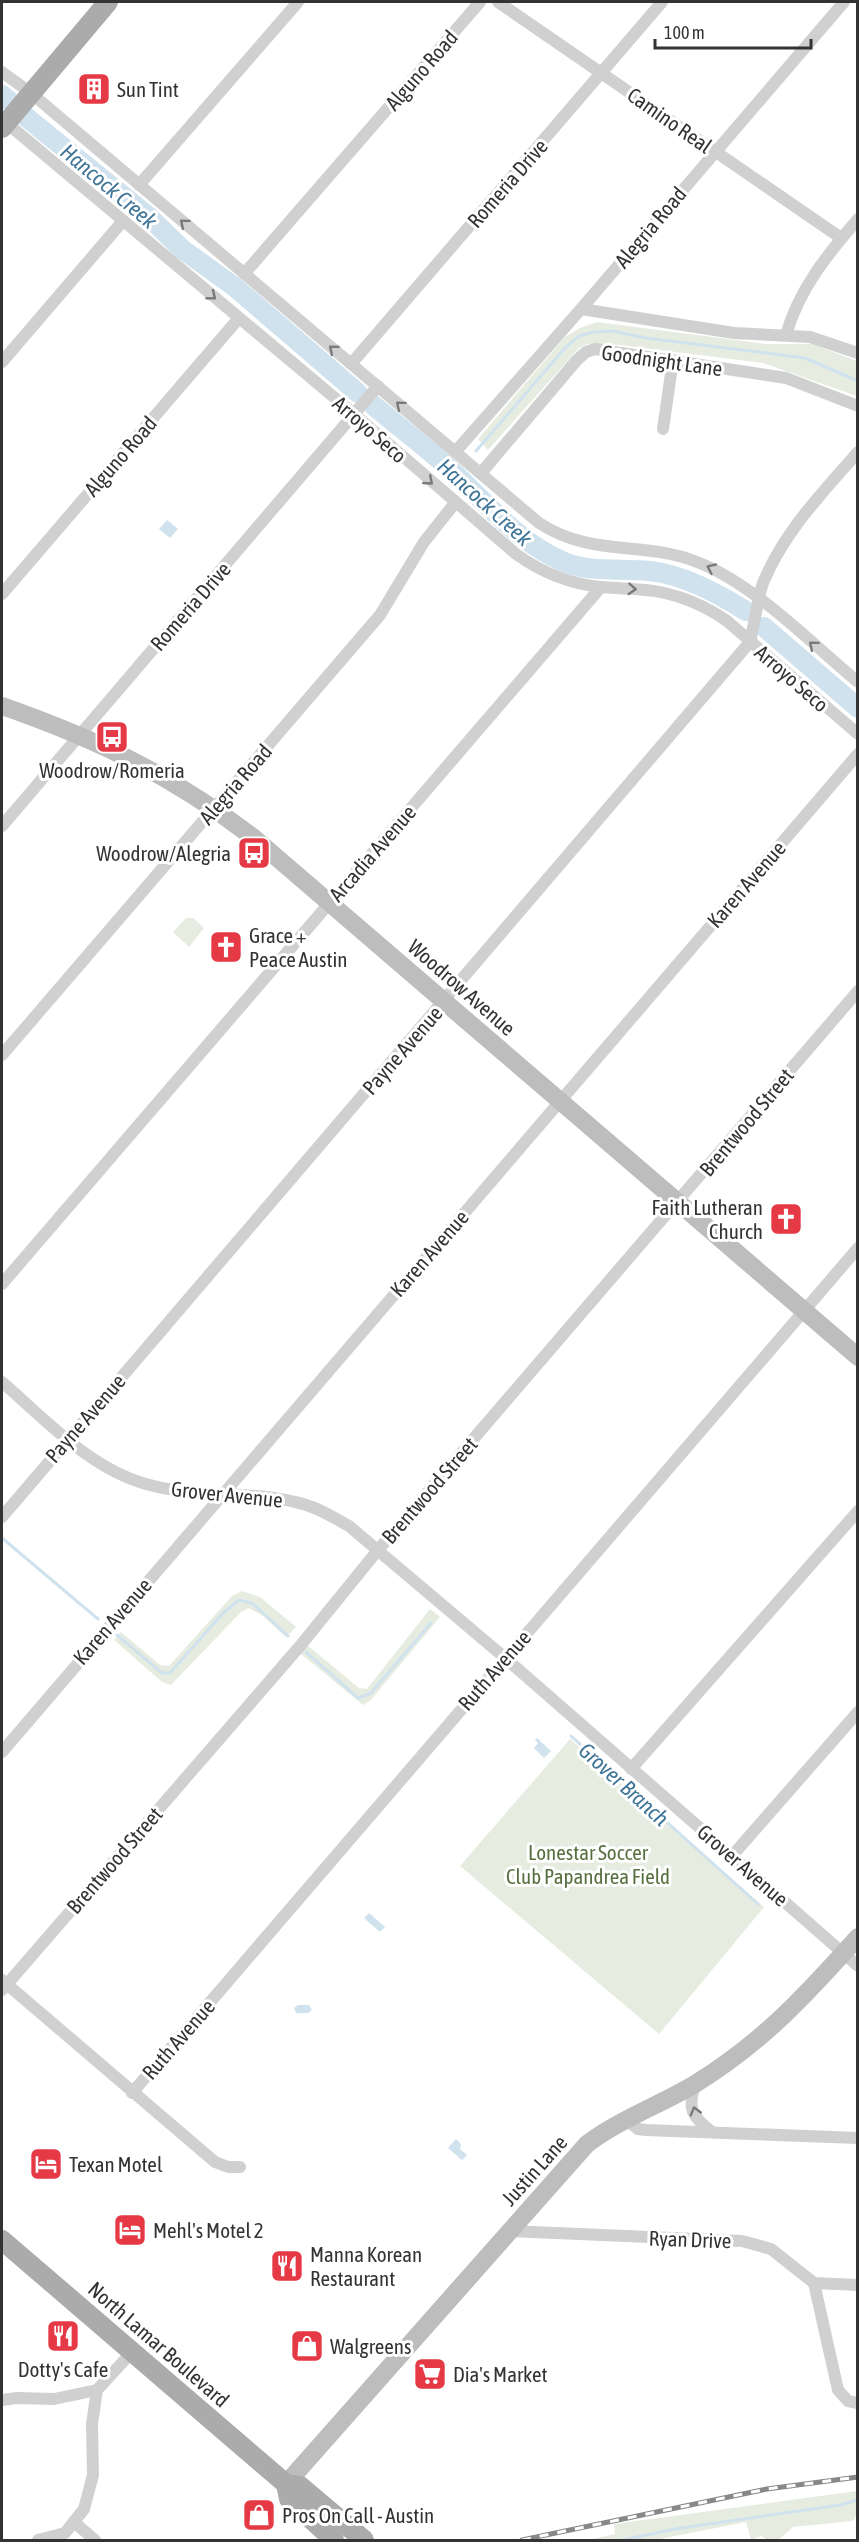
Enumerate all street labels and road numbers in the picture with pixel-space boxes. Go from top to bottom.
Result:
street label: Alguno Road [380,25,462,115]
street label: Camino Real [623,82,717,158]
street label: Romeria Drive [462,134,552,232]
street label: Alegria Road [609,182,691,272]
street label: Goodnight Lane [600,340,724,380]
street label: Arroyo Seco [328,391,412,467]
street label: Alguno Road [79,411,161,501]
street label: Romeria Drive [145,557,235,655]
street label: Arroyo Seco [750,640,834,716]
street label: Alegria Road [194,739,276,829]
street label: Arcadia Avenue [324,800,420,906]
street label: Karen Avenue [702,836,790,932]
street label: Woodrow Avenue [404,934,520,1040]
street label: Payne Avenue [357,1001,447,1099]
street label: Brentwood Street [694,1063,798,1181]
street label: Karen Avenue [385,1205,473,1301]
street label: Payne Avenue [40,1369,130,1467]
street label: Brentwood Street [376,1432,482,1548]
street label: Grover Avenue [170,1476,284,1512]
street label: Karen Avenue [68,1573,156,1669]
street label: Ruth Avenue [453,1625,535,1715]
street label: Brentwood Street [61,1802,167,1918]
street label: Grover Avenue [693,1819,793,1911]
street label: Ruth Avenue [137,1994,219,2084]
street label: Justin Lane [496,2130,572,2210]
street label: Ryan Drive [648,2226,732,2252]
street label: North Lamar Boulevard [84,2276,234,2412]

